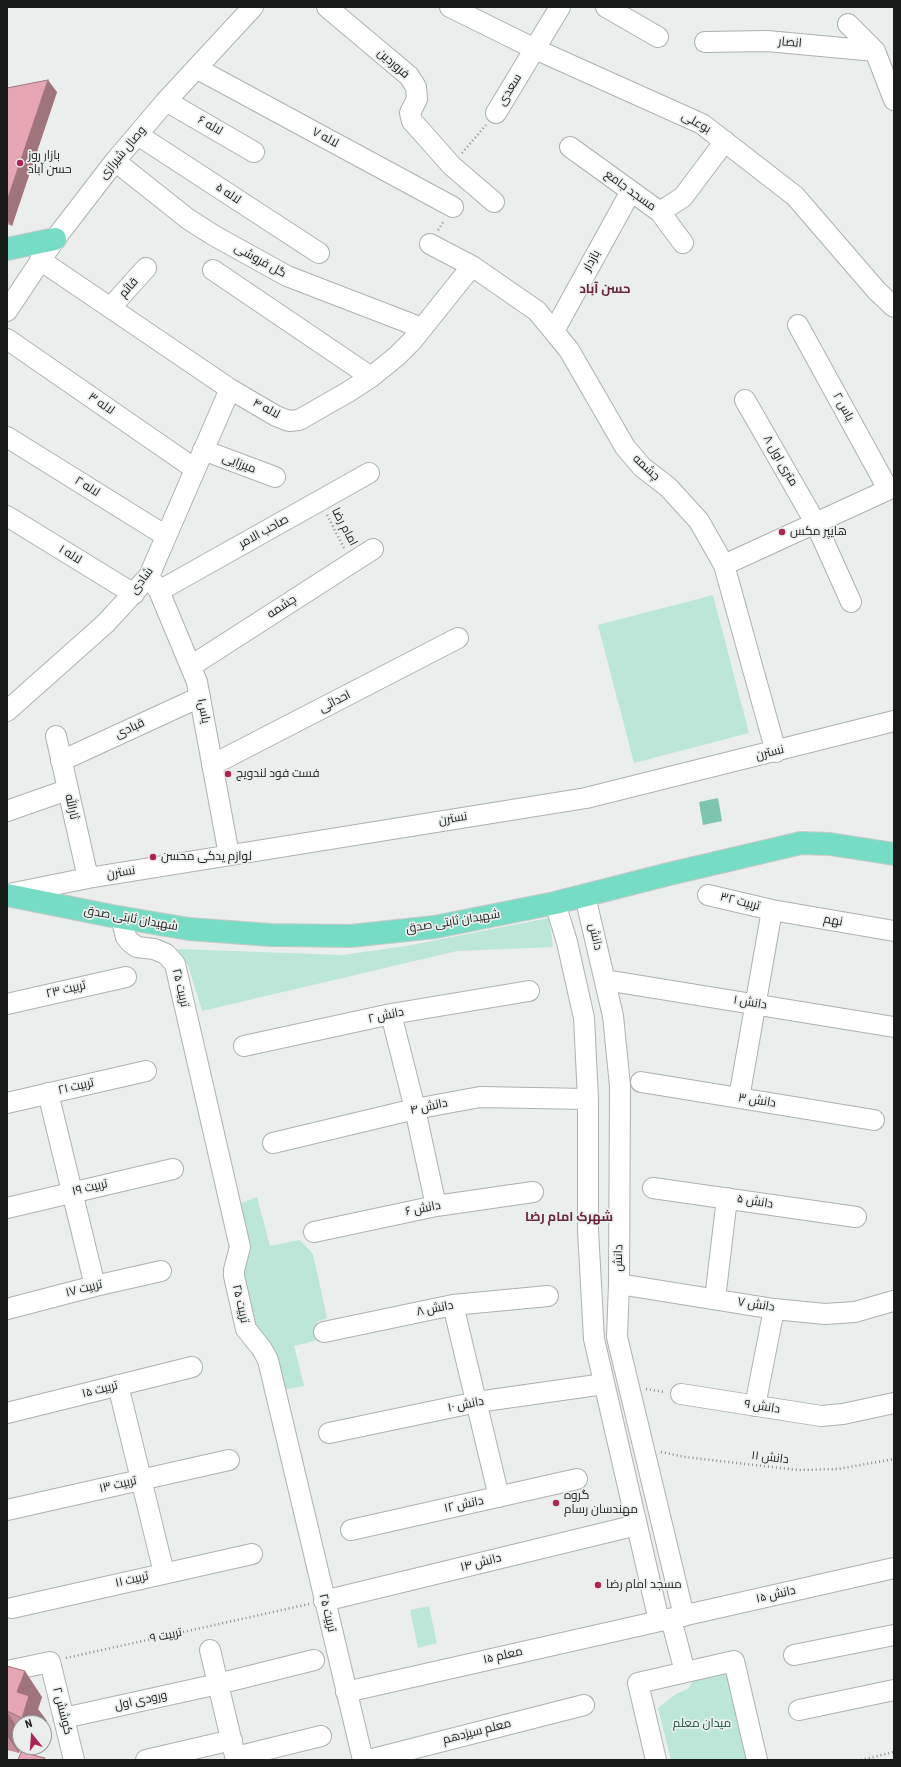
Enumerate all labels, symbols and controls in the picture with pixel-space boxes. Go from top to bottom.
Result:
street label: انصار [778,35,802,51]
street label: فروردین [374,46,412,82]
street label: سعدی [495,71,525,109]
street label: بوعلی [679,109,713,137]
street label: لاله ۶ [195,113,225,139]
street label: وصال شیرازی [97,124,149,182]
street label: لاله ۷ [309,125,341,151]
place label: بازار روز حسن آباد [28,149,72,177]
marker: بازار روز حسن آباد [15,158,25,168]
street label: مسجد جامع [602,168,658,214]
street label: لاله ۵ [213,181,243,207]
street label: گل فروشی [231,241,289,281]
street label: بازدار [580,248,604,274]
street label: قائم [116,275,142,301]
district label: حسن آباد [579,282,631,298]
street label: لاله ۳ [85,390,117,418]
street label: یاس ۲ [829,390,857,424]
street label: لاله ۴ [250,396,282,422]
street label: ۸ متری اول [760,433,800,489]
street label: میرزایی [220,451,258,477]
street label: چشمه [629,452,663,484]
street label: لاله ۲ [72,474,102,500]
street label: امام رضا [328,505,360,549]
street label: صاحب الامر [237,512,291,552]
place label: هایپر مکس [790,525,847,539]
marker: هایپر مکس [777,527,787,537]
street label: لاله ۱ [56,543,84,567]
street label: شادی [127,565,157,597]
street label: چشمه [265,592,299,622]
street label: احداثی [317,688,353,716]
street label: یاس۱ [194,697,212,725]
street label: قبادی [113,716,147,742]
street label: نسترن [754,743,786,763]
place label: فست فود لندویچ [236,767,319,781]
marker: فست فود لندویچ [223,769,233,779]
street label: ثارالله [61,793,81,821]
street label: نسترن [438,810,468,828]
place label: لوازم یدکی محسن [161,850,252,864]
marker: لوازم یدکی محسن [148,852,158,862]
street label: نسترن [106,864,136,882]
street label: تربیت ۳۲ [719,890,761,914]
street label: شهیدان ثابتی صدق [83,904,179,934]
street label: شهیدان ثابتی صدق [405,907,501,937]
street label: نهم [822,912,844,930]
street label: دانش [585,922,605,952]
street label: تربیت ۲۵ [169,967,191,1009]
street label: تربیت ۲۳ [45,978,87,1002]
street label: دانش ۱ [732,993,768,1013]
street label: دانش ۲ [367,1005,405,1027]
street label: تربیت ۲۱ [57,1076,95,1098]
street label: دانش ۳ [737,1091,777,1111]
street label: دانش ۴ [409,1096,449,1118]
street label: تربیت ۱۹ [71,1177,109,1199]
street label: دانش ۵ [736,1192,774,1212]
street label: دانش ۶ [404,1199,442,1219]
district label: شهرک امام رضا [525,1210,613,1226]
street label: دانش [612,1244,626,1272]
street label: تربیت ۱۷ [64,1278,104,1300]
street label: تربیت ۲۵ [229,1283,251,1325]
street label: دانش ۷ [736,1295,776,1315]
street label: دانش ۸ [415,1298,455,1320]
street label: تربیت ۱۵ [81,1379,119,1401]
street label: دانش ۱۰ [447,1394,485,1416]
street label: دانش ۹ [743,1397,781,1417]
street label: دانش ۱۱ [751,1449,789,1467]
street label: تربیت ۱۳ [98,1474,138,1496]
place label: گروه مهندسان رسام [564,1489,638,1517]
street label: دانش ۱۲ [443,1494,485,1516]
marker: گروه مهندسان رسام [551,1498,561,1508]
street label: دانش ۱۴ [459,1551,503,1575]
street label: تربیت ۱۱ [114,1569,150,1591]
place label: مسجد امام رضا [606,1578,682,1592]
marker: مسجد امام رضا [593,1580,603,1590]
street label: دانش ۱۵ [755,1583,797,1607]
street label: تربیت ۲۵ [315,1592,339,1634]
street label: تربیت ۹ [149,1626,183,1646]
street label: معلم ۱۵ [482,1644,524,1668]
street label: کوشش ۲ [49,1686,75,1736]
street label: ورودی اول [113,1688,169,1714]
north arrow [12,1715,52,1755]
text: N [24,1717,34,1731]
street label: معلم سیزدهم [441,1717,513,1747]
park label: میدان معلم [673,1717,731,1731]

